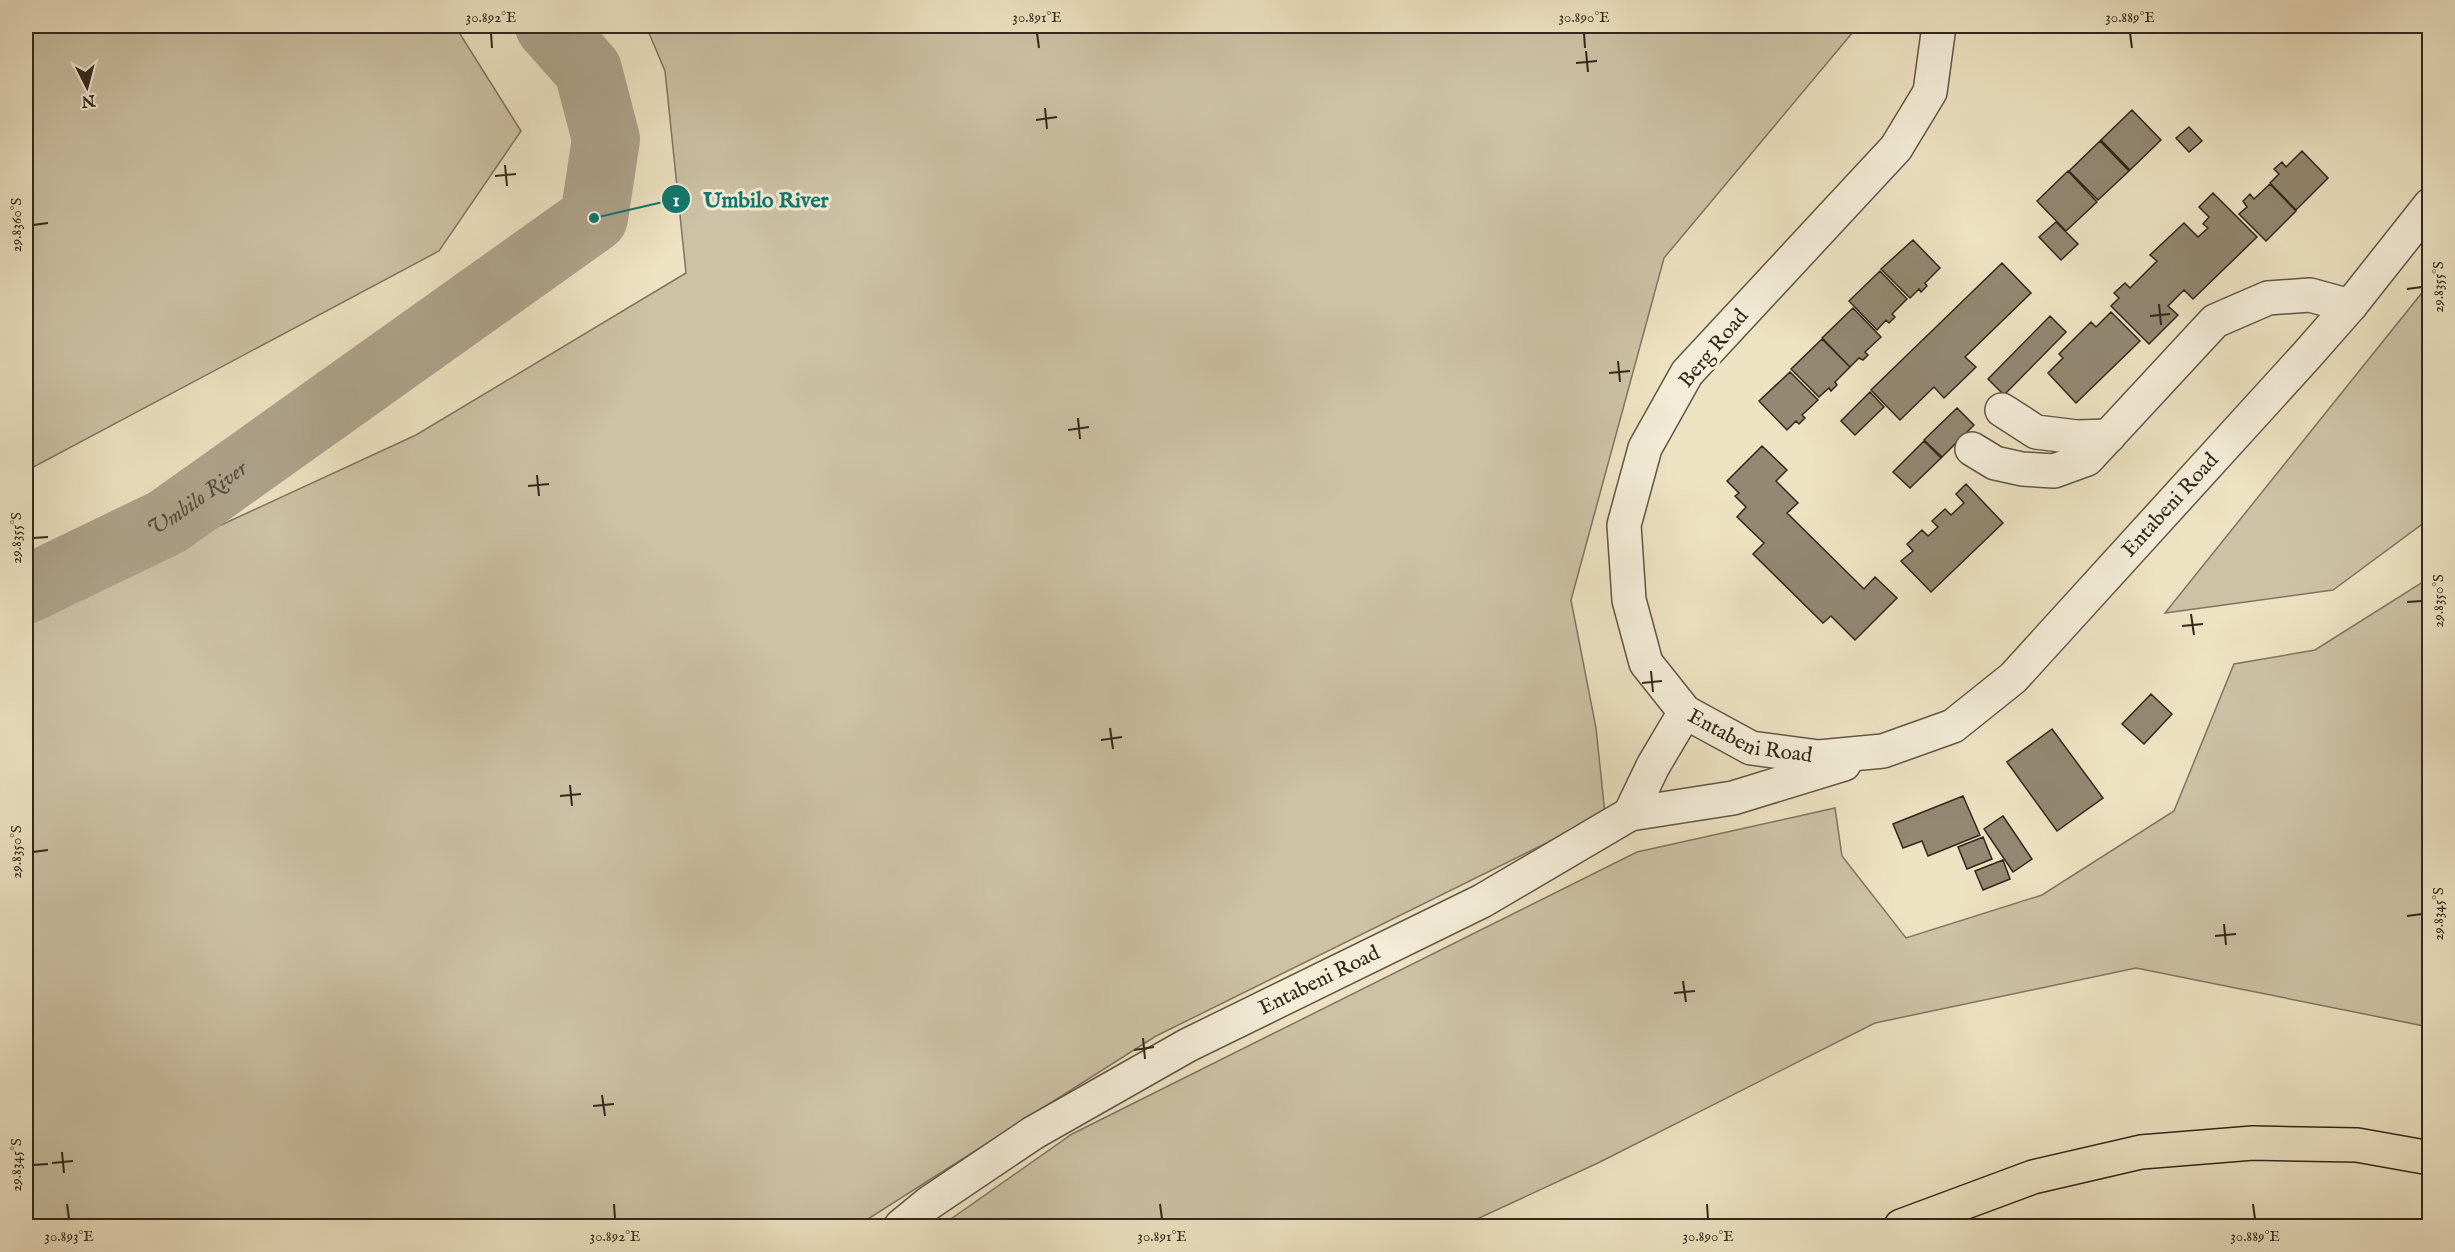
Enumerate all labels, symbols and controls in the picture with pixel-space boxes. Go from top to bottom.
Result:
text: 30.892°E [466,8,516,27]
text: 30.891°E [1012,8,1062,27]
text: 30.890°E [1558,8,1610,27]
text: 30.889°E [2105,8,2155,27]
north arrow [57,57,117,117]
text: N [80,89,97,111]
callout: Umbilo River [661,179,841,219]
text: Umbilo River [702,187,830,215]
text: 1 [673,190,680,213]
text: 29.8360°S [7,198,26,252]
text: 29.8355°S [2429,261,2448,313]
street label: Berg Road [1673,303,1755,394]
street label: Entabeni Road [2116,447,2225,563]
water label: Umbilo River [142,454,254,544]
text: 29.8355°S [7,512,26,564]
text: 29.8350°S [2429,574,2448,628]
street label: Entabeni Road [1683,703,1815,770]
text: 29.8350°S [7,825,26,879]
text: 29.8345°S [2429,887,2448,941]
street label: Entabeni Road [1254,939,1385,1022]
text: 29.8345°S [7,1138,26,1192]
text: 30.893°E [44,1227,94,1246]
text: 30.892°E [590,1227,640,1246]
text: 30.891°E [1137,1227,1187,1246]
text: 30.890°E [1682,1227,1734,1246]
text: 30.889°E [2230,1227,2280,1246]

